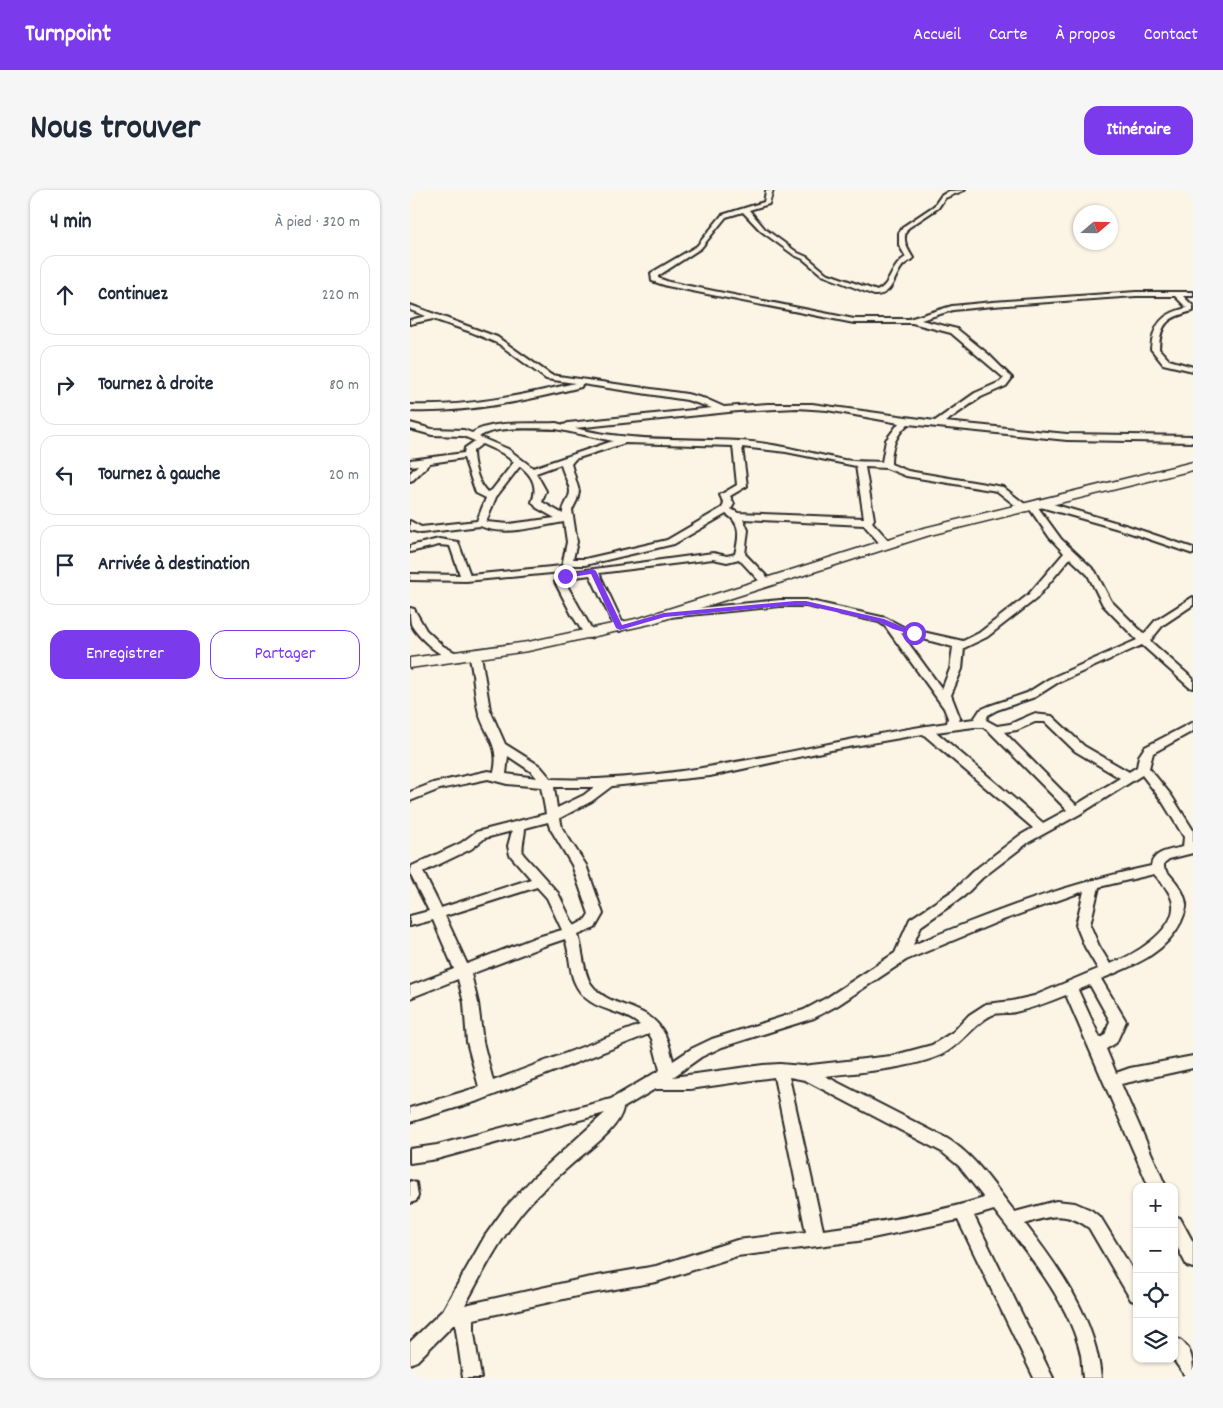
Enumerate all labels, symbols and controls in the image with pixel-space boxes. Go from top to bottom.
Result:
text: Turnpoint [25,18,111,52]
text: Accueil [913,23,961,48]
text: Carte [989,23,1028,48]
text: À propos [1056,23,1116,48]
text: Contact [1144,23,1198,48]
text: Nous trouver [30,105,200,155]
button: Itinéraire [1084,106,1193,155]
north arrow [1073,205,1118,250]
text: 4 min [50,208,92,238]
text: À pied · 320 m [275,211,360,234]
icon: ahead [51,281,79,309]
text: Continuez [98,282,168,309]
text: 220 m [322,284,359,307]
icon: right [51,371,79,399]
text: Tournez à droite [98,372,213,399]
text: 80 m [329,374,359,397]
icon: left [51,461,79,489]
text: Tournez à gauche [98,462,220,489]
text: 20 m [329,464,359,487]
icon: arrive [51,551,79,579]
text: Arrivée à destination [98,552,250,579]
route end [554,565,577,588]
route start [903,622,926,645]
button: Enregistrer [50,630,200,679]
button: Partager [210,630,360,679]
map controls [1133,1183,1178,1363]
button: + [1133,1183,1178,1228]
button: − [1133,1228,1178,1273]
button: locate [1133,1273,1178,1318]
button: layers [1133,1318,1178,1363]

